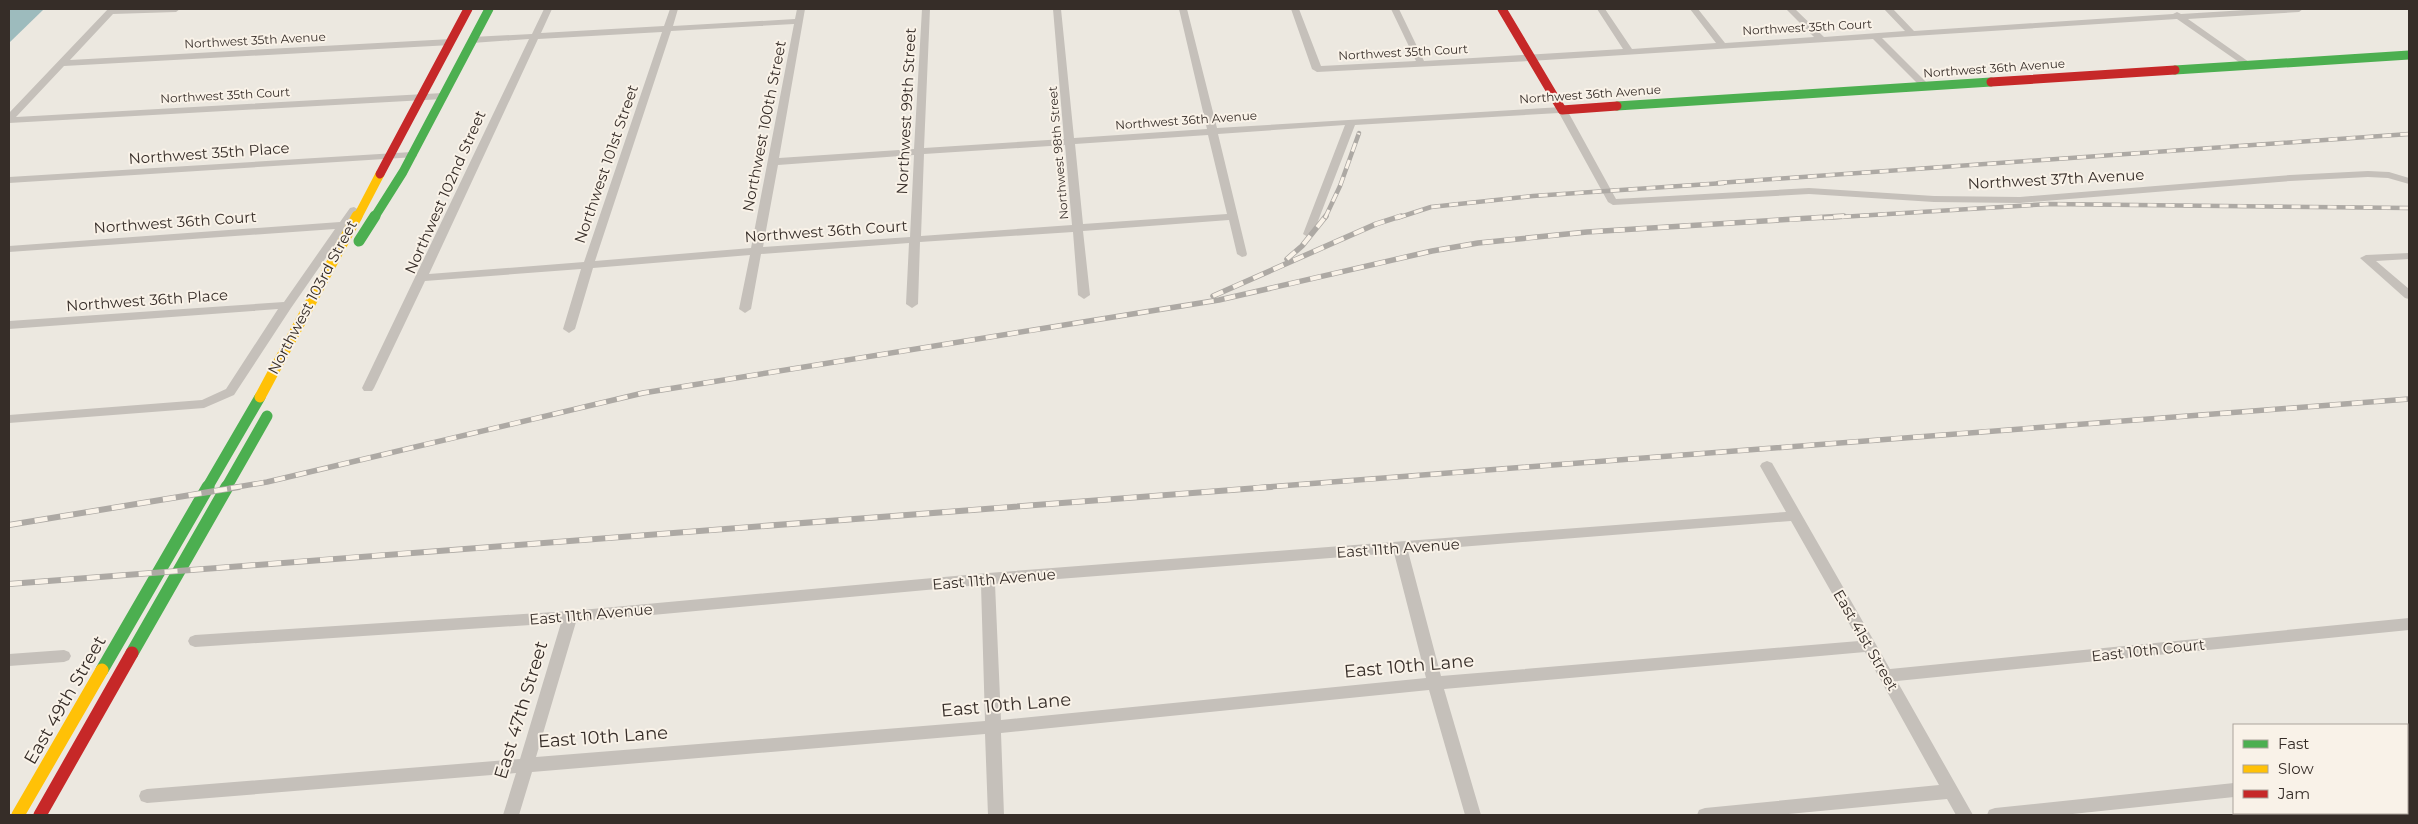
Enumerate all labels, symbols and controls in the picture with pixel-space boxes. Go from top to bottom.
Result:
street label: Northwest 35th Court [1742,16,1872,38]
street label: Northwest 99th Street [892,27,920,195]
street label: Northwest 35th Avenue [184,29,326,51]
street label: Northwest 100th Street [738,39,790,213]
street label: Northwest 35th Court [1338,41,1468,63]
street label: Northwest 36th Avenue [1923,56,2065,80]
street label: Northwest 101st Street [570,82,642,246]
street label: Northwest 36th Avenue [1519,82,1661,106]
street label: Northwest 35th Court [160,84,290,106]
street label: Northwest 98th Street [1045,85,1071,220]
street label: Northwest 102nd Street [400,107,490,277]
street label: Northwest 36th Avenue [1115,108,1257,132]
street label: Northwest 35th Place [128,138,290,168]
street label: Northwest 37th Avenue [1967,165,2145,193]
street label: Northwest 36th Court [93,207,257,237]
street label: Northwest 36th Court [744,216,908,246]
street label: Northwest 103rd Street [263,217,361,377]
street label: Northwest 36th Place [65,285,229,315]
street label: East 11th Avenue [1336,534,1460,562]
street label: East 11th Avenue [932,564,1056,594]
street label: East 41st Street [1829,586,1903,694]
street label: East 11th Avenue [529,599,653,629]
street label: East 49th Street [19,632,111,768]
street label: East 10th Court [2090,635,2206,665]
street label: East 47th Street [490,638,552,782]
street label: East 10th Lane [1343,649,1475,683]
street label: East 10th Lane [940,688,1072,722]
street label: East 10th Lane [537,721,669,753]
legend [2233,724,2408,814]
text: Fast [2278,734,2309,753]
text: Slow [2278,759,2314,778]
text: Jam [2277,784,2310,803]

